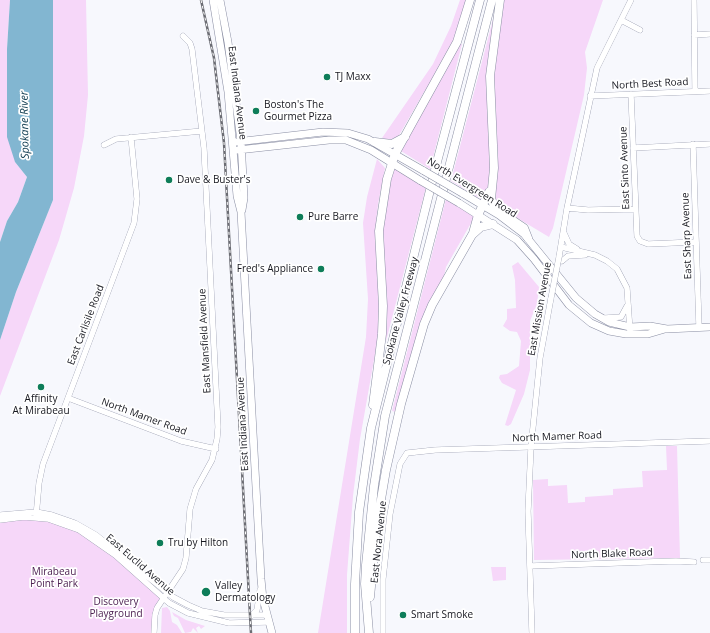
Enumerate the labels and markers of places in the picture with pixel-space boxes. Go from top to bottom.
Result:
place label: TJ Maxx [335,71,371,83]
marker: TJ Maxx [322,72,332,82]
place label: Boston's The Gourmet Pizza [264,99,332,122]
marker: Boston's The Gourmet Pizza [251,106,261,116]
place label: Dave & Buster's [177,174,250,186]
marker: Dave & Buster's [164,175,174,185]
place label: Pure Barre [308,211,358,223]
marker: Pure Barre [295,212,305,222]
place label: Fred's Appliance [237,263,313,275]
marker: Fred's Appliance [316,264,326,274]
marker: Affinity At Mirabeau [36,382,46,392]
place label: Affinity At Mirabeau [12,393,70,416]
place label: Tru by Hilton [168,537,228,549]
marker: Tru by Hilton [155,538,165,548]
place label: Valley Dermatology [215,580,275,604]
marker: Valley Dermatology [200,586,212,598]
place label: Smart Smoke [411,609,473,621]
marker: Smart Smoke [398,610,408,620]

